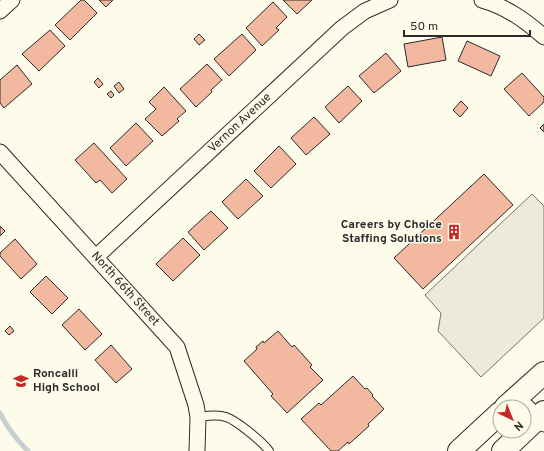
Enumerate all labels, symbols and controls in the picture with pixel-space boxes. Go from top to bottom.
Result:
scale bar [404,12,530,38]
text: 50 m [410,19,438,35]
street label: Vernon Avenue [205,90,275,156]
place label: Careers by Choice Staffing Solutions [341,217,442,247]
building icon: Careers by Choice Staffing Solutions [445,223,463,241]
street label: North 66th Street [87,248,163,330]
place label: Roncalli High School [33,366,100,396]
school or university icon: Roncalli High School [12,372,30,390]
north arrow [492,399,532,439]
text: N [510,418,526,433]

